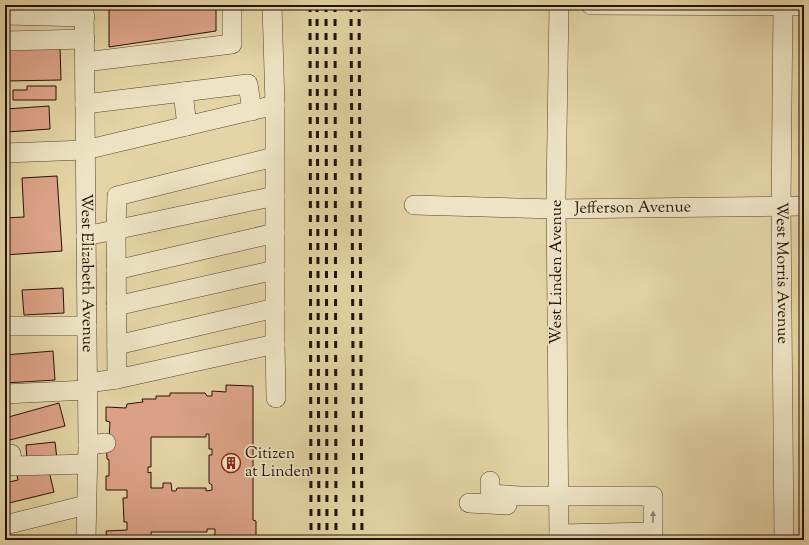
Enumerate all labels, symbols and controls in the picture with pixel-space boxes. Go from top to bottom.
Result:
street label: West Elizabeth Avenue [74,193,99,353]
street label: Jefferson Avenue [574,196,691,220]
street label: West Linden Avenue [546,200,569,344]
street label: West Morris Avenue [769,202,794,344]
place label: Citizen at Linden [245,443,311,484]
building icon: Citizen at Linden [220,452,242,474]
one-way arrow [650,510,656,523]

